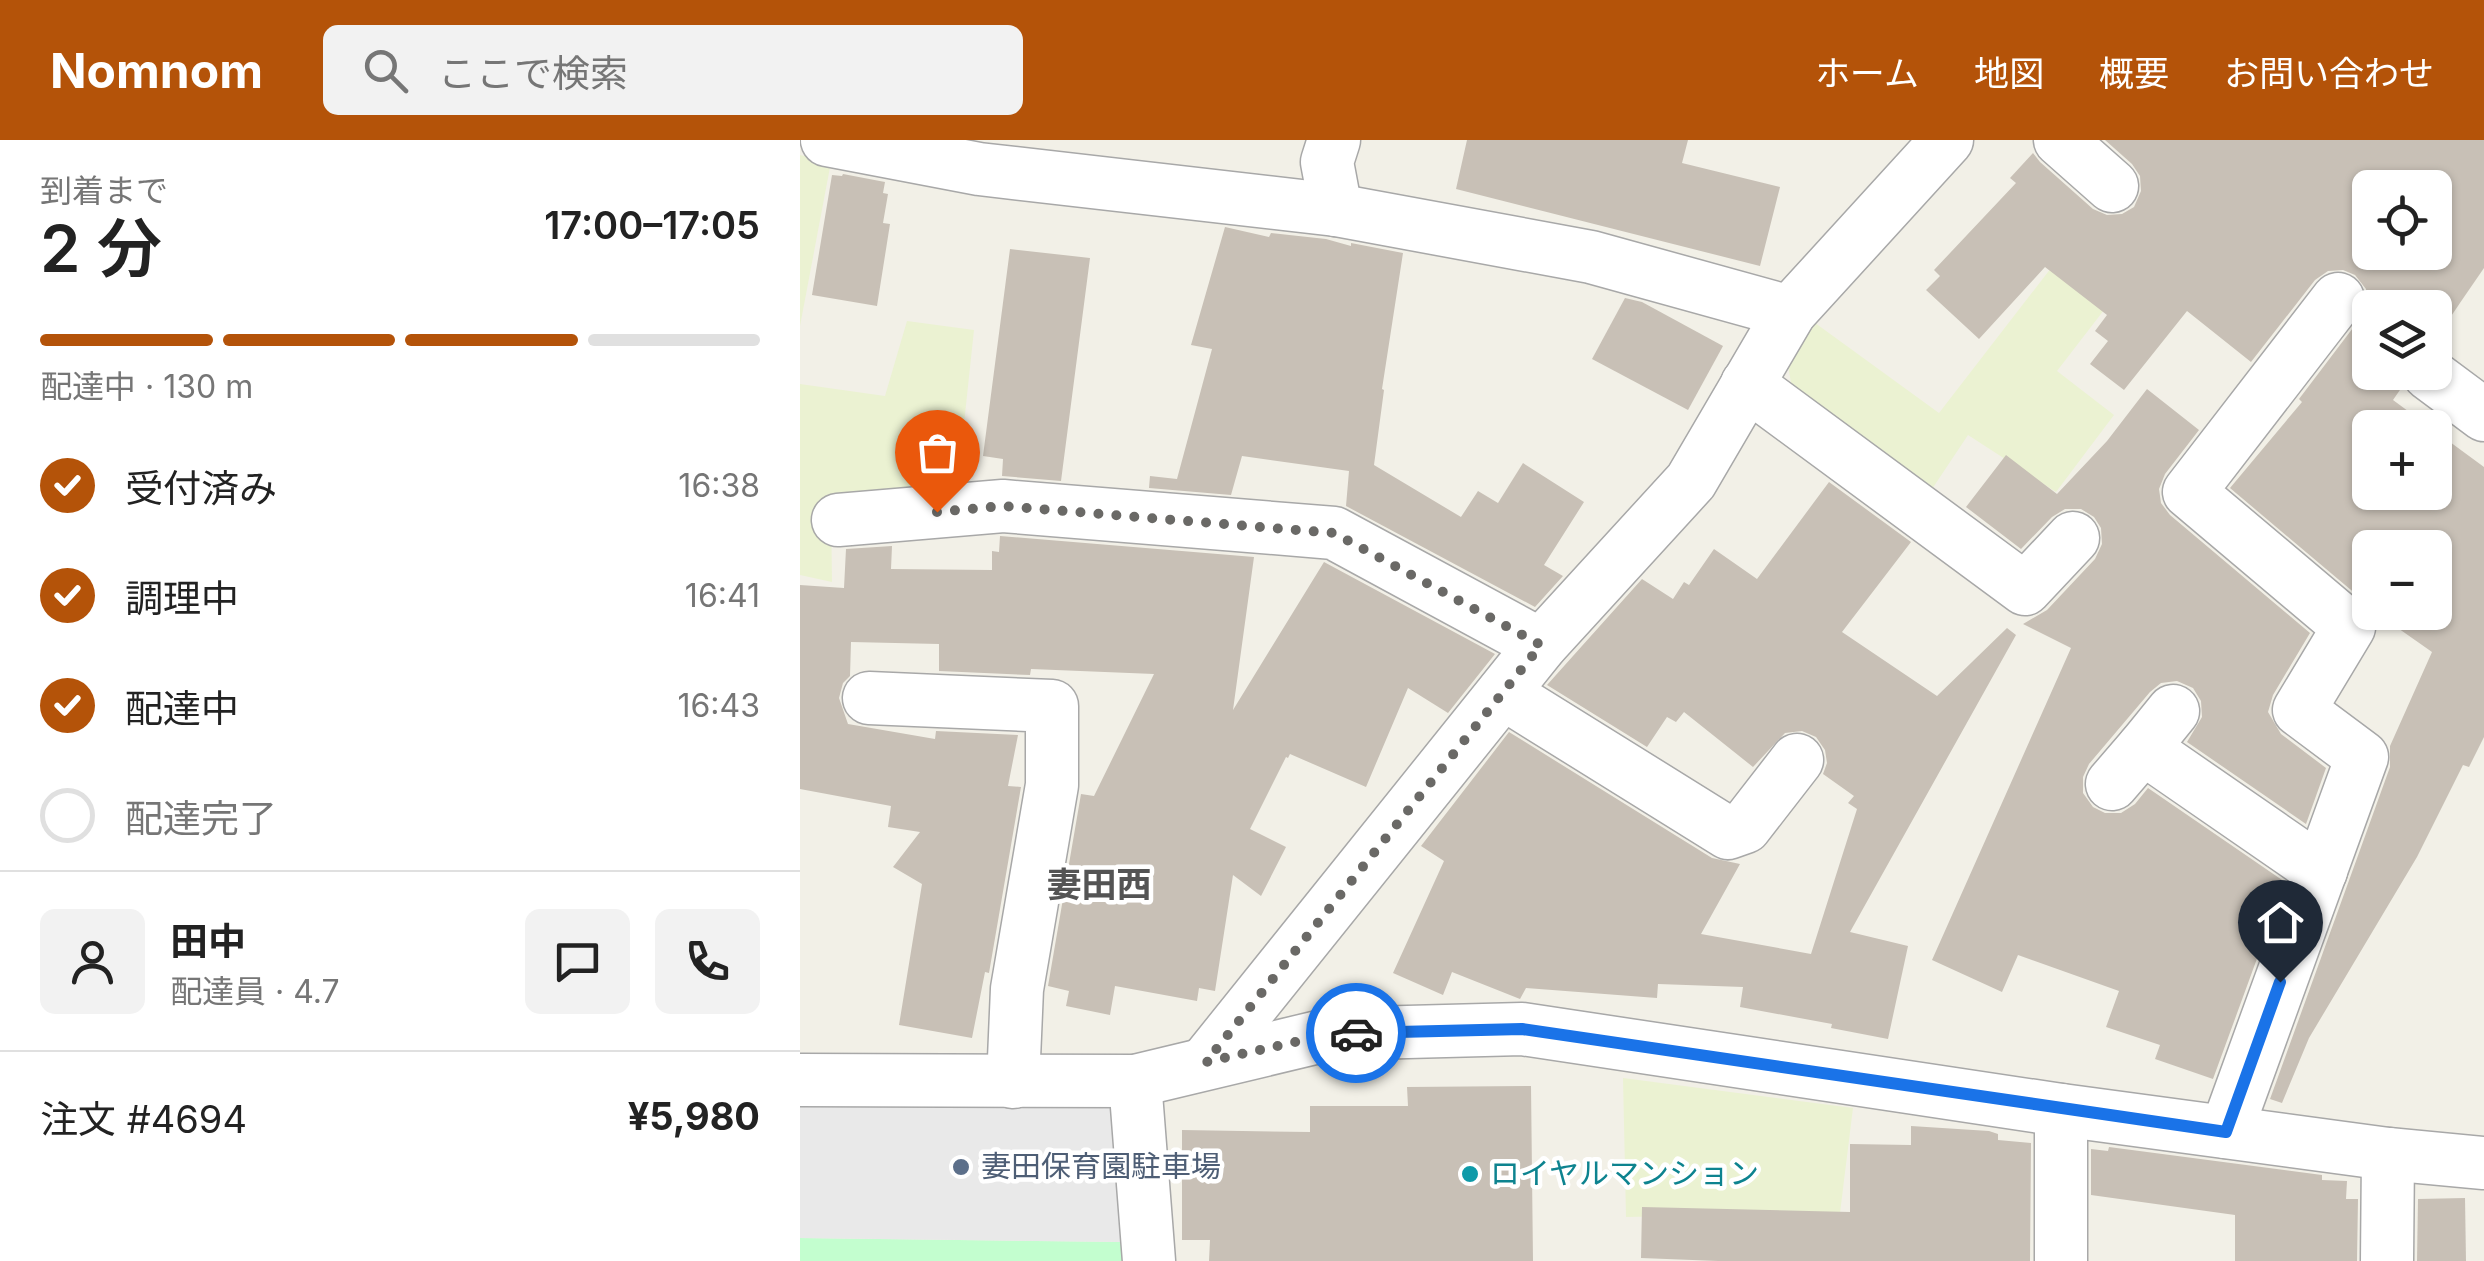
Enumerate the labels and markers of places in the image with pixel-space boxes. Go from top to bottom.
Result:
pin [895,410,980,513]
pin [2238,880,2323,983]
place label: 妻田保育園駐車場 [981,1148,1221,1184]
place label: ロイヤルマンション [1490,1155,1759,1191]
marker: 妻田保育園駐車場 [950,1156,972,1178]
marker: ロイヤルマンション [1459,1163,1481,1185]

